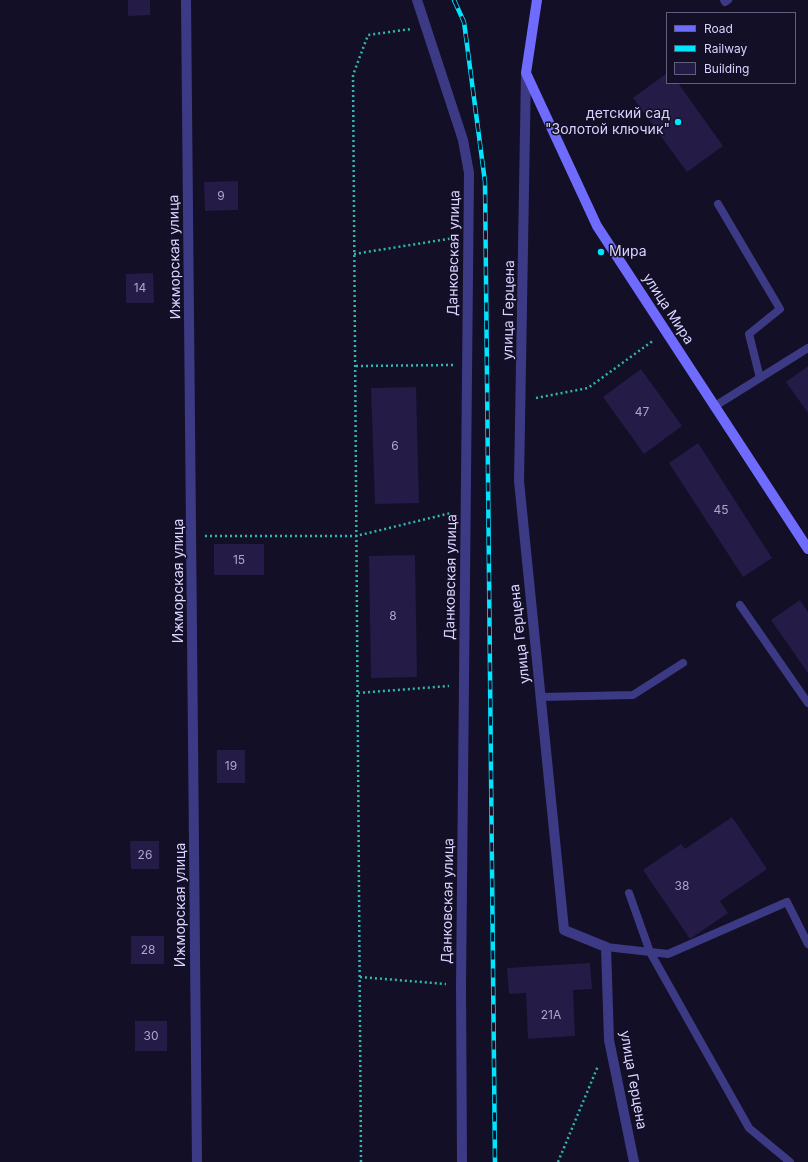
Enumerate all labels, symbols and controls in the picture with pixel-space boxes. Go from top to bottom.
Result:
legend [666,12,796,84]
text: Road [704,21,733,36]
text: Railway [704,41,747,56]
text: Building [704,61,749,76]
place label: детский сад "Золотой ключик" [545,106,670,138]
marker: детский сад "Золотой ключик" [673,117,683,127]
house number: 9 [217,189,225,203]
street label: Данковская улица [445,190,463,316]
street label: Ижморская улица [166,195,184,319]
place label: Мира [609,244,646,260]
marker: Мира [596,247,606,257]
street label: улица Герцена [500,260,518,360]
street label: улица Мира [639,270,697,348]
house number: 14 [134,281,146,295]
house number: 47 [635,405,649,419]
house number: 6 [391,439,399,453]
house number: 45 [713,503,729,517]
street label: Данковская улица [442,514,460,640]
street label: Ижморская улица [171,519,187,643]
house number: 15 [233,553,245,567]
street label: улица Герцена [506,583,534,685]
house number: 8 [389,609,397,623]
house number: 19 [225,759,237,773]
street label: Данковская улица [439,838,457,964]
street label: Ижморская улица [173,843,189,967]
house number: 26 [138,848,152,862]
house number: 38 [675,879,689,893]
house number: 28 [141,943,155,957]
house number: 21А [541,1008,561,1022]
house number: 30 [144,1029,158,1043]
street label: улица Герцена [616,1029,650,1131]

